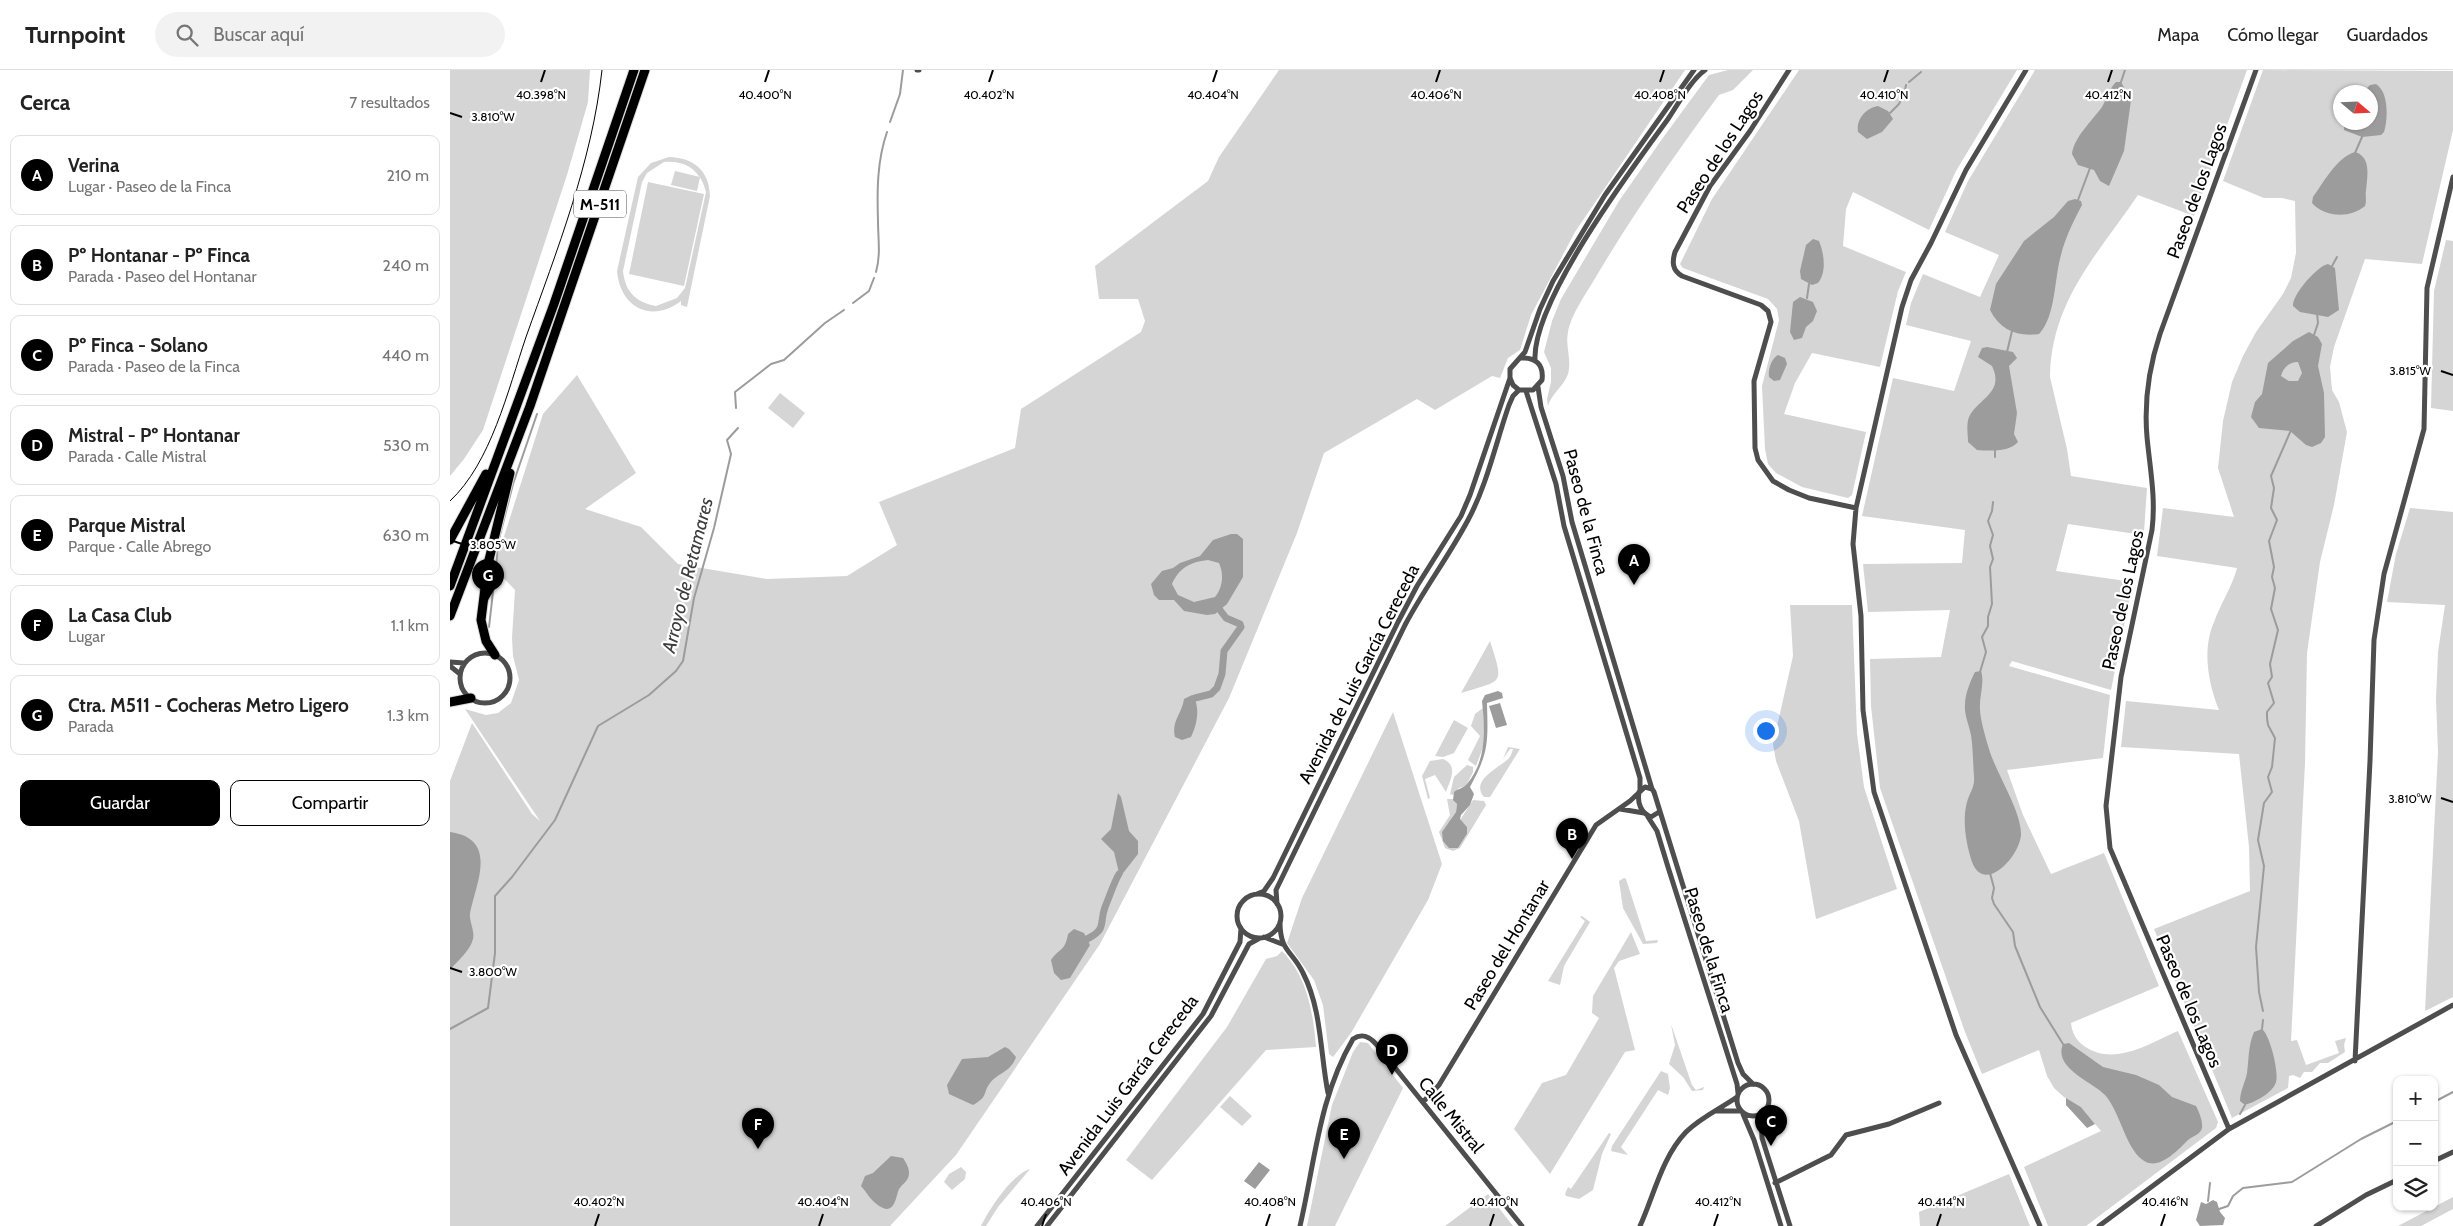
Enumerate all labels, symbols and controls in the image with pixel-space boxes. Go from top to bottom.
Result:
search box [155,12,505,57]
text: Turnpoint [25,20,125,49]
icon: search [173,21,201,49]
text: Buscar aquí [213,23,304,46]
text: Mapa [2157,24,2199,46]
text: Cómo llegar [2227,24,2319,46]
text: Guardados [2347,24,2428,46]
north arrow [2333,85,2378,130]
street label: Paseo de los Lagos [1672,86,1768,218]
text: 40.398°N [516,87,566,102]
text: 40.400°N [738,87,792,102]
text: 40.402°N [963,87,1015,102]
text: 40.404°N [1187,87,1239,102]
text: 40.406°N [1410,87,1462,102]
text: 40.408°N [1634,87,1686,102]
text: 40.410°N [1860,87,1908,102]
text: 40.412°N [2085,87,2131,102]
text: Cerca [20,90,70,115]
text: 7 resultados [349,93,430,112]
text: 3.810°W [471,109,515,124]
street label: Paseo de los Lagos [2162,120,2232,262]
text: Verina [68,154,119,177]
text: A [32,166,42,185]
text: 210 m [387,166,429,185]
text: Lugar · Paseo de la Finca [68,177,231,196]
road number: M-511 [574,190,626,218]
text: Pº Hontanar - Pº Finca [68,244,250,267]
text: B [32,256,42,275]
text: 240 m [383,256,429,275]
text: Parada · Paseo del Hontanar [68,267,257,286]
text: Pº Finca - Solano [68,334,208,357]
text: C [32,346,42,365]
text: 440 m [382,346,429,365]
text: Parada · Paseo de la Finca [68,357,240,376]
text: 3.815°W [2389,363,2431,378]
text: Mistral - Pº Hontanar [68,424,240,447]
text: D [31,436,43,455]
text: 530 m [383,436,429,455]
text: Parada · Calle Mistral [68,447,206,466]
street label: Paseo de la Finca [1559,447,1613,578]
water label: Arroyo de Retamares [657,495,718,656]
text: Parque Mistral [68,514,185,537]
text: E [32,526,42,545]
text: 630 m [382,526,429,545]
street label: Paseo de los Lagos [2097,528,2149,672]
text: Parque · Calle Abrego [68,537,211,556]
text: 3.805°W [470,537,517,552]
pin: A [1618,544,1650,585]
pin: G [472,559,504,600]
street label: Avenida de Luis García Cereceda [1294,560,1424,787]
text: La Casa Club [68,604,172,627]
text: F [33,616,41,635]
text: 1.1 km [391,616,429,635]
text: Lugar [68,627,105,646]
text: Ctra. M511 - Cocheras Metro Ligero [68,694,349,717]
text: G [32,706,42,725]
text: 1.3 km [387,706,429,725]
text: Parada [68,717,114,736]
your location [1753,718,1779,744]
button: Guardar [20,780,220,826]
button: Compartir [230,780,430,826]
text: 3.810°W [2388,791,2432,806]
pin: B [1556,818,1588,859]
street label: Paseo del Hontanar [1459,876,1555,1014]
street label: Paseo de la Finca [1680,885,1739,1015]
street label: Paseo de los Lagos [2151,931,2227,1071]
text: 3.800°W [469,964,518,979]
street label: Avenida Luis García Cereceda [1053,990,1203,1179]
pin: D [1376,1034,1408,1075]
street label: Calle Mistral [1414,1072,1489,1158]
map controls [2393,1076,2438,1211]
button: + [2393,1076,2438,1121]
pin: C [1755,1105,1787,1146]
pin: F [742,1108,774,1149]
pin: E [1328,1118,1360,1159]
button: − [2393,1121,2438,1166]
button: layers [2393,1166,2438,1211]
text: 40.402°N [573,1194,625,1209]
text: 40.404°N [797,1194,849,1209]
text: 40.406°N [1020,1194,1072,1209]
text: 40.408°N [1244,1194,1296,1209]
text: 40.410°N [1470,1194,1518,1209]
text: 40.412°N [1695,1194,1741,1209]
text: 40.414°N [1917,1194,1965,1209]
text: 40.416°N [2141,1194,2189,1209]

